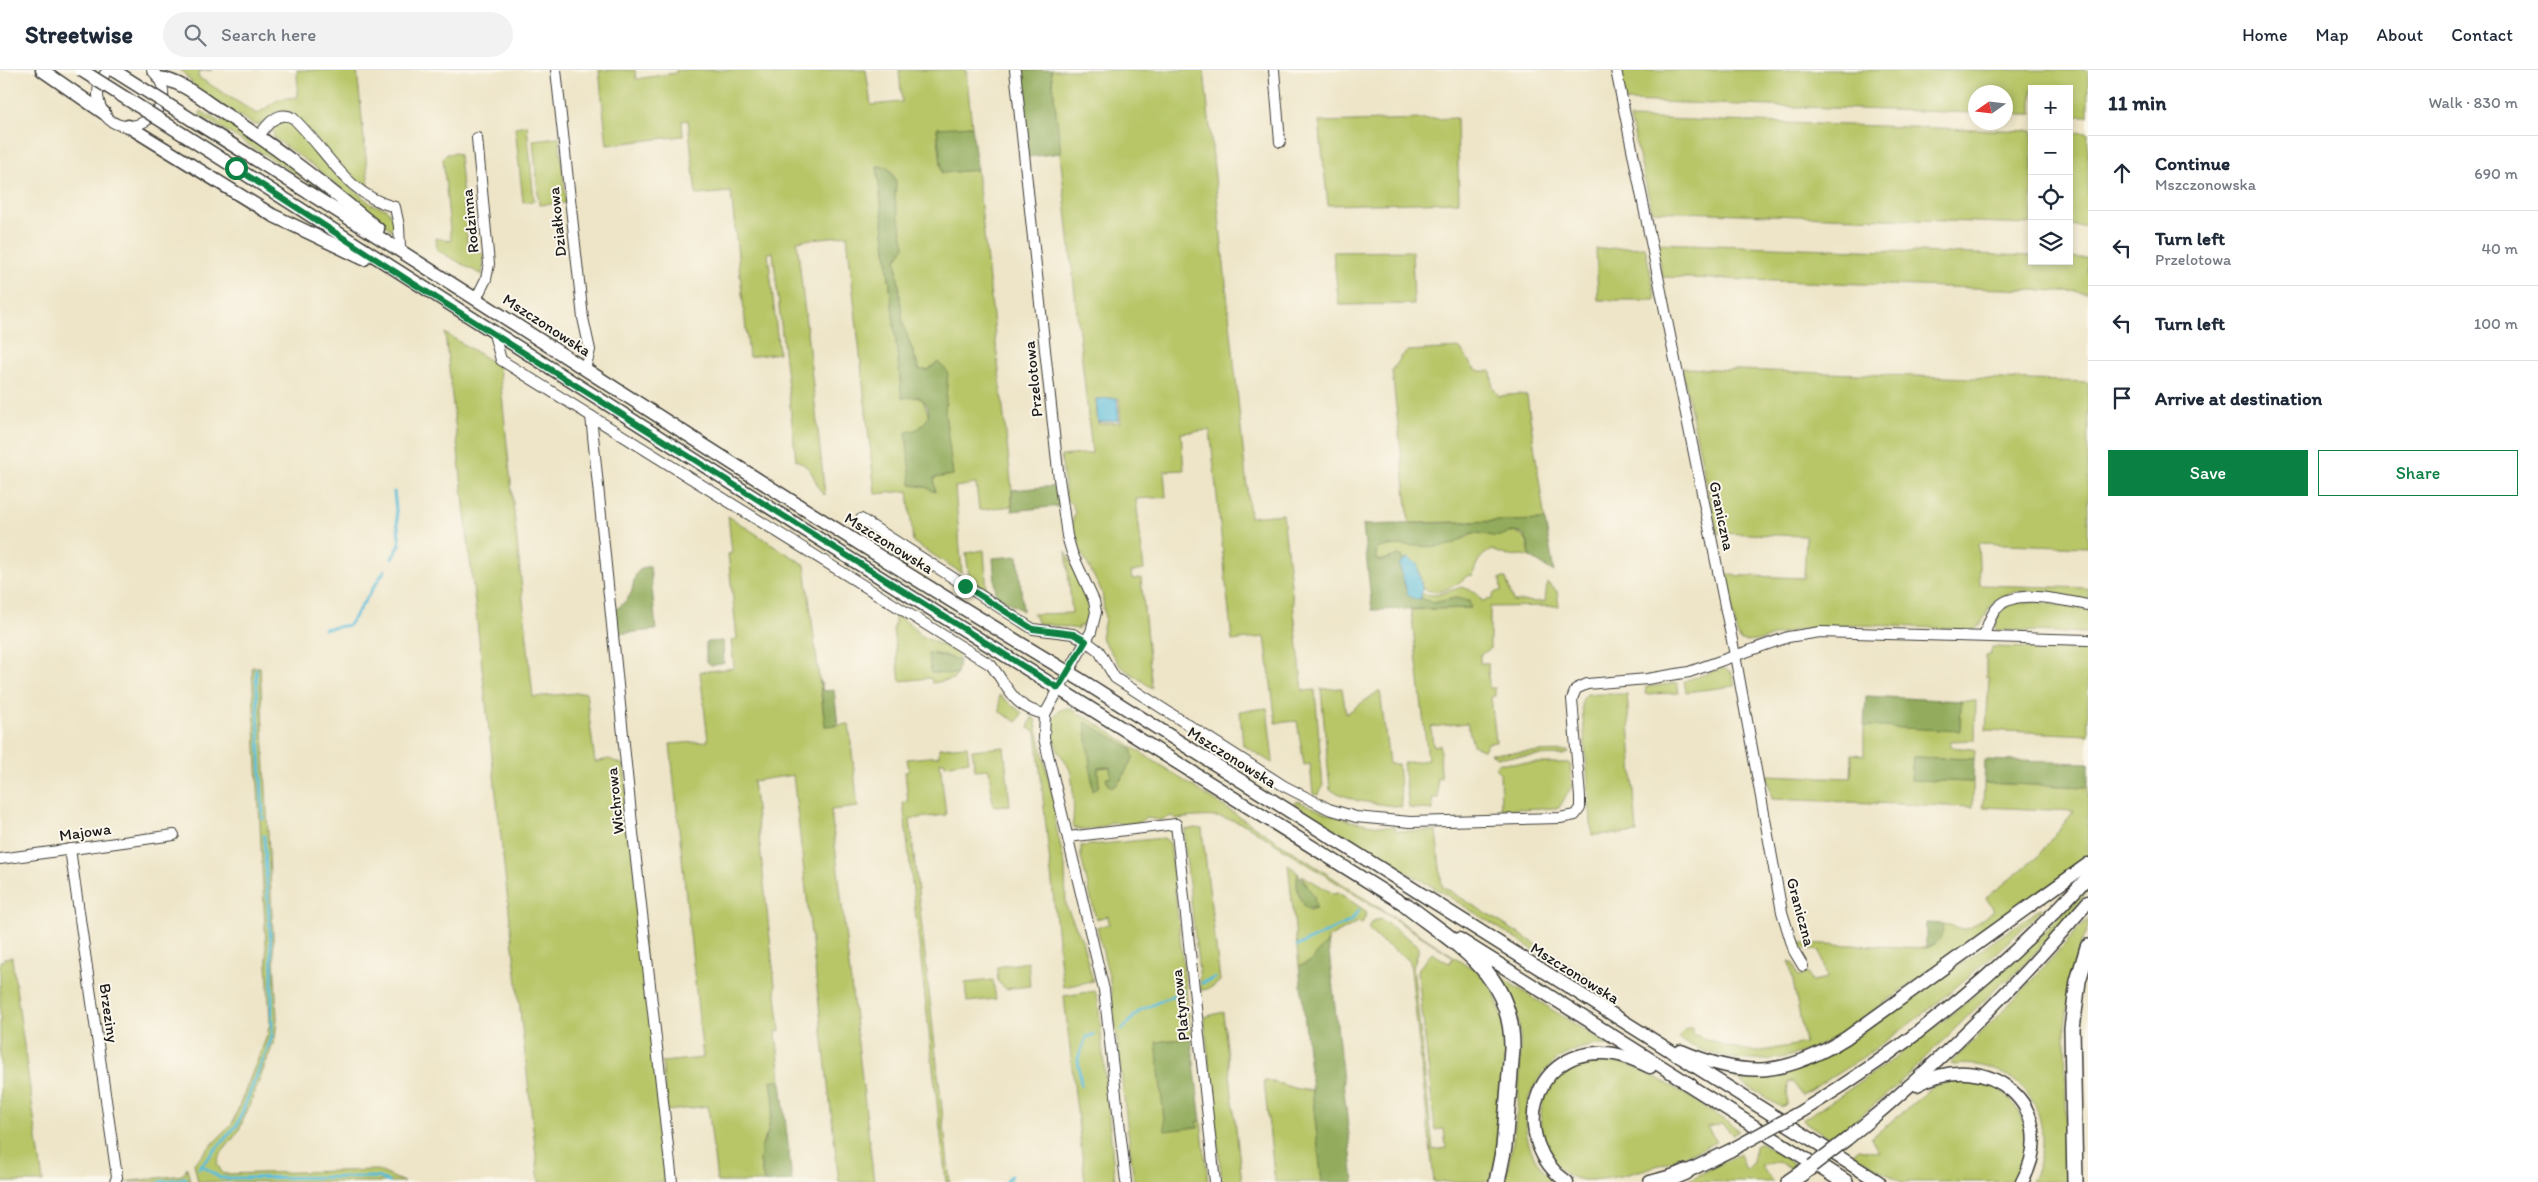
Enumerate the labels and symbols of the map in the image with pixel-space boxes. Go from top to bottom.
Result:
north arrow [1968,85,2013,130]
route start [225,157,248,180]
street label: Działkowa [544,186,570,258]
street label: Rodzinna [457,187,483,254]
street label: Mszczonowska [499,290,595,361]
street label: Przelotowa [1019,339,1046,418]
street label: Graniczna [1705,480,1739,553]
street label: Mszczonowska [841,508,937,578]
route end [954,575,977,598]
street label: Mszczonowska [1184,722,1280,792]
street label: Wichrowa [602,766,628,835]
street label: Majowa [58,819,113,845]
street label: Graniczna [1783,876,1819,949]
street label: Mszczonowska [1527,938,1623,1008]
street label: Platynowa [1167,968,1193,1042]
street label: Brzeziny [95,982,123,1044]

